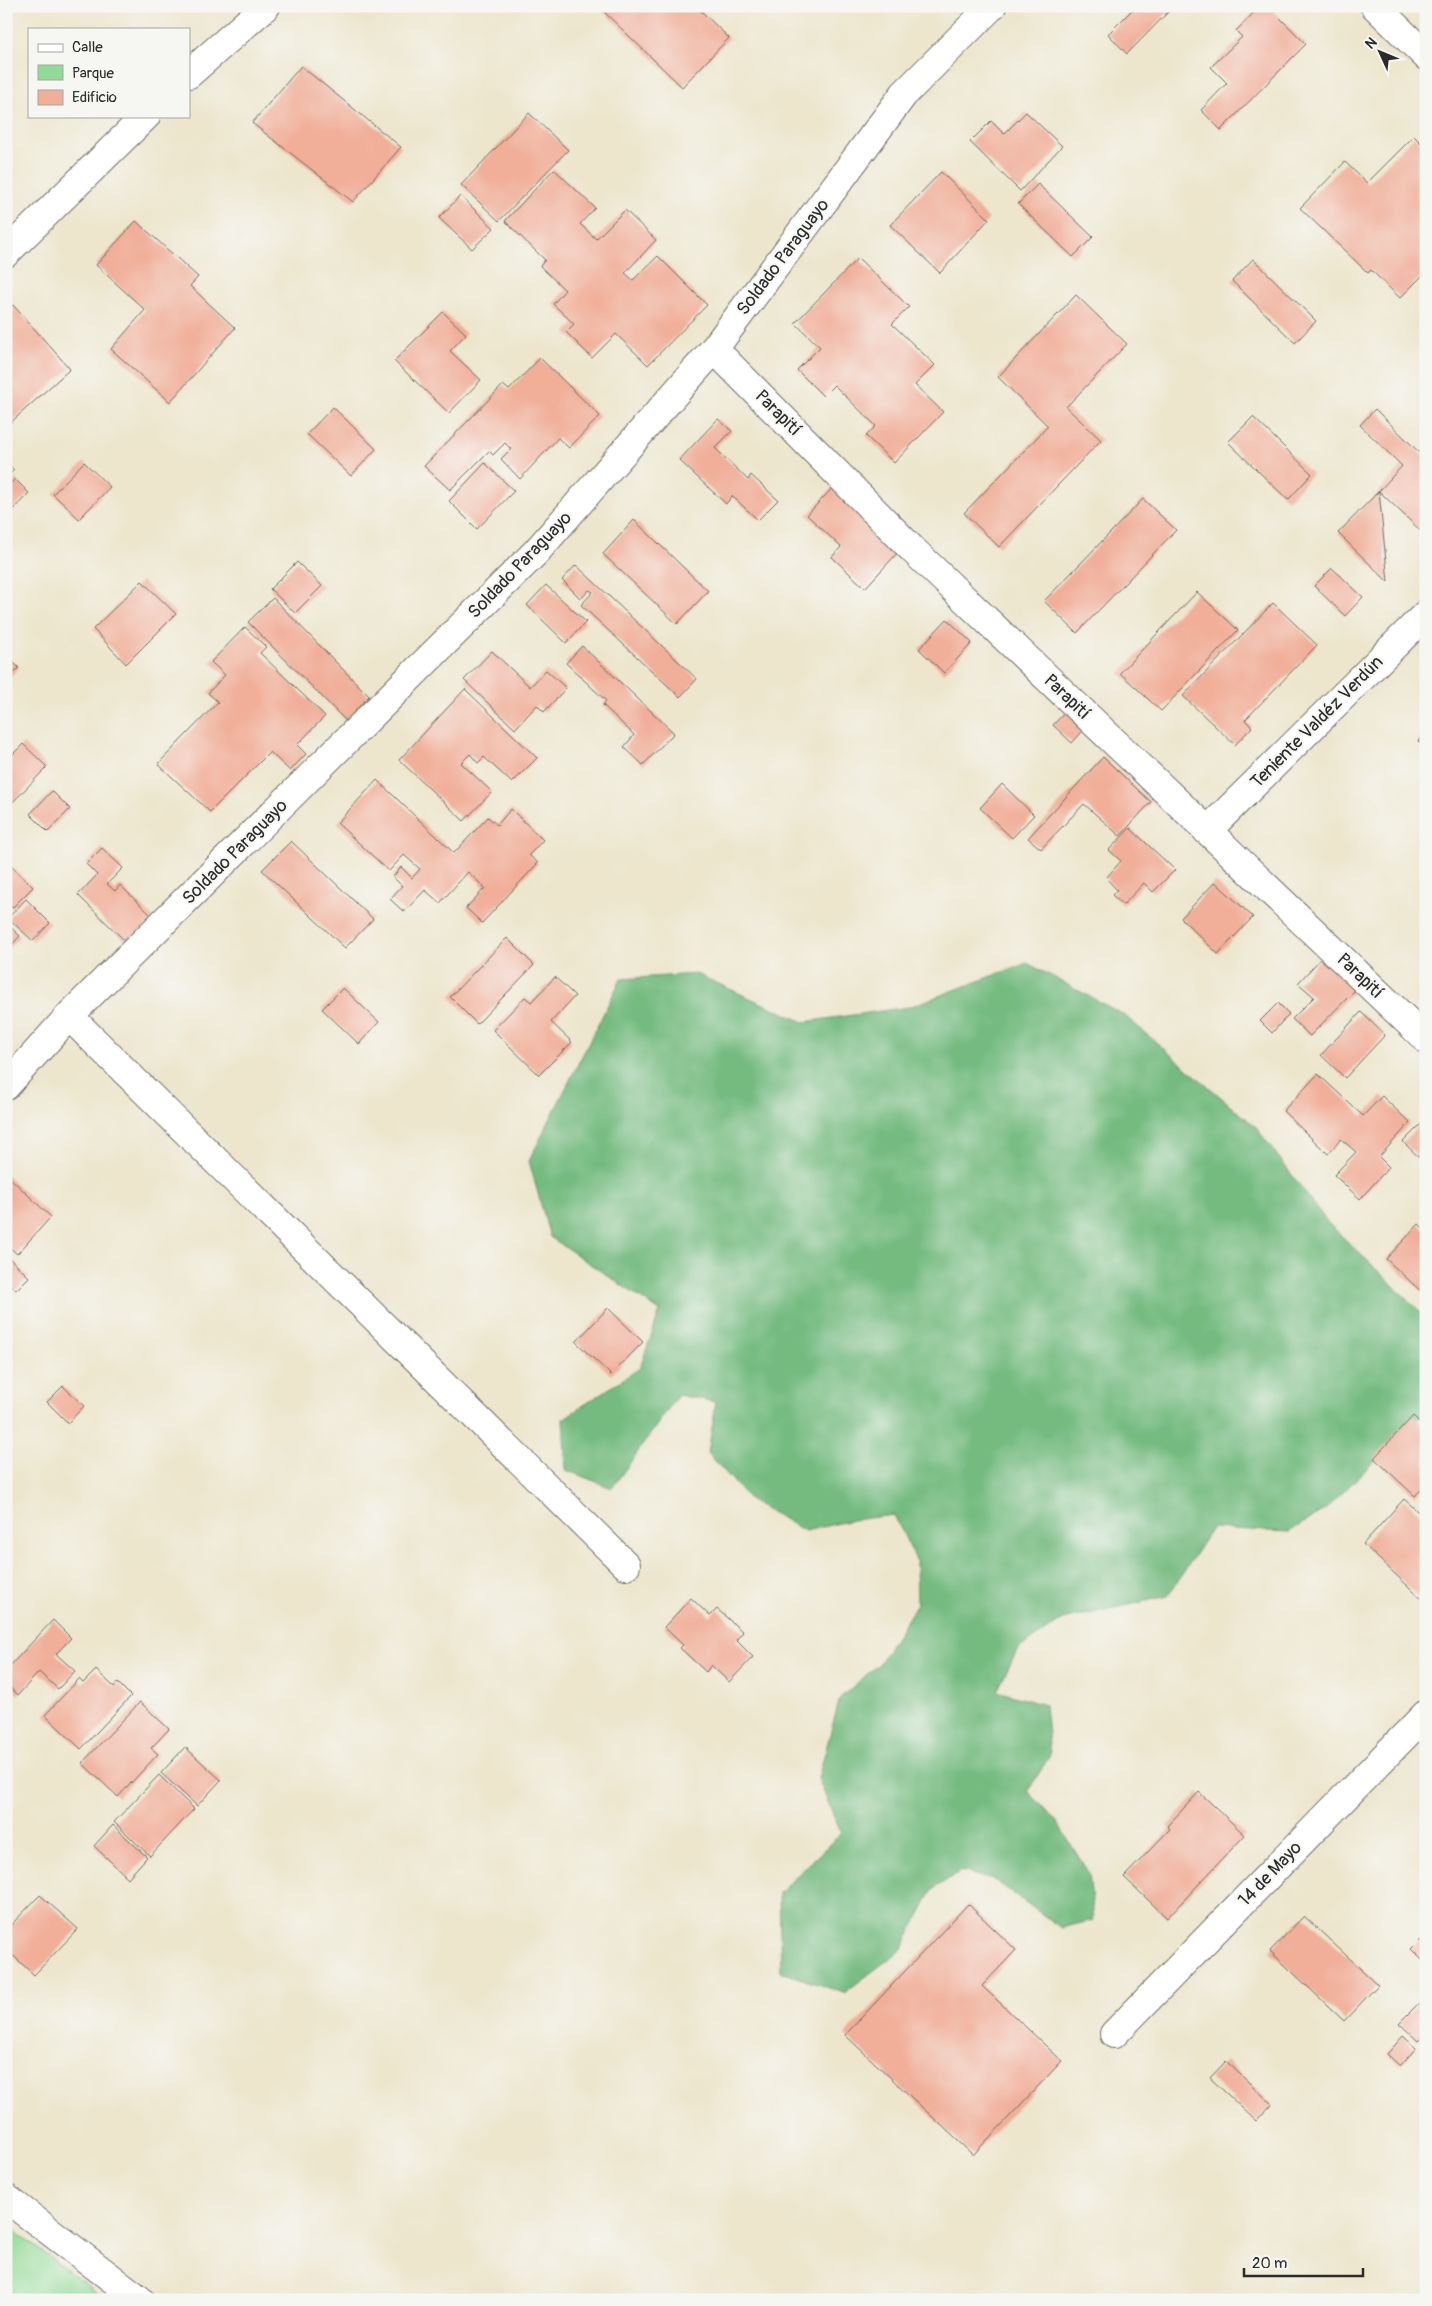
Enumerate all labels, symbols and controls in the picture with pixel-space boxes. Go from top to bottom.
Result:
legend [28,28,190,118]
north arrow [1354,28,1404,78]
text: N [1362,34,1380,53]
text: Calle [72,38,103,57]
text: Parque [72,64,115,83]
text: Edificio [72,88,117,107]
street label: Soldado Paraguayo [732,194,834,320]
street label: Parapití [750,385,806,441]
street label: Soldado Paraguayo [463,506,577,623]
street label: Teniente Valdéz Verdún [1246,651,1388,793]
street label: Parapití [1039,669,1095,725]
street label: Soldado Paraguayo [177,794,293,910]
street label: Parapití [1332,948,1388,1004]
street label: 14 de Mayo [1233,1836,1307,1911]
scale bar [1244,2246,1363,2278]
text: 20 m [1252,2254,1287,2273]

